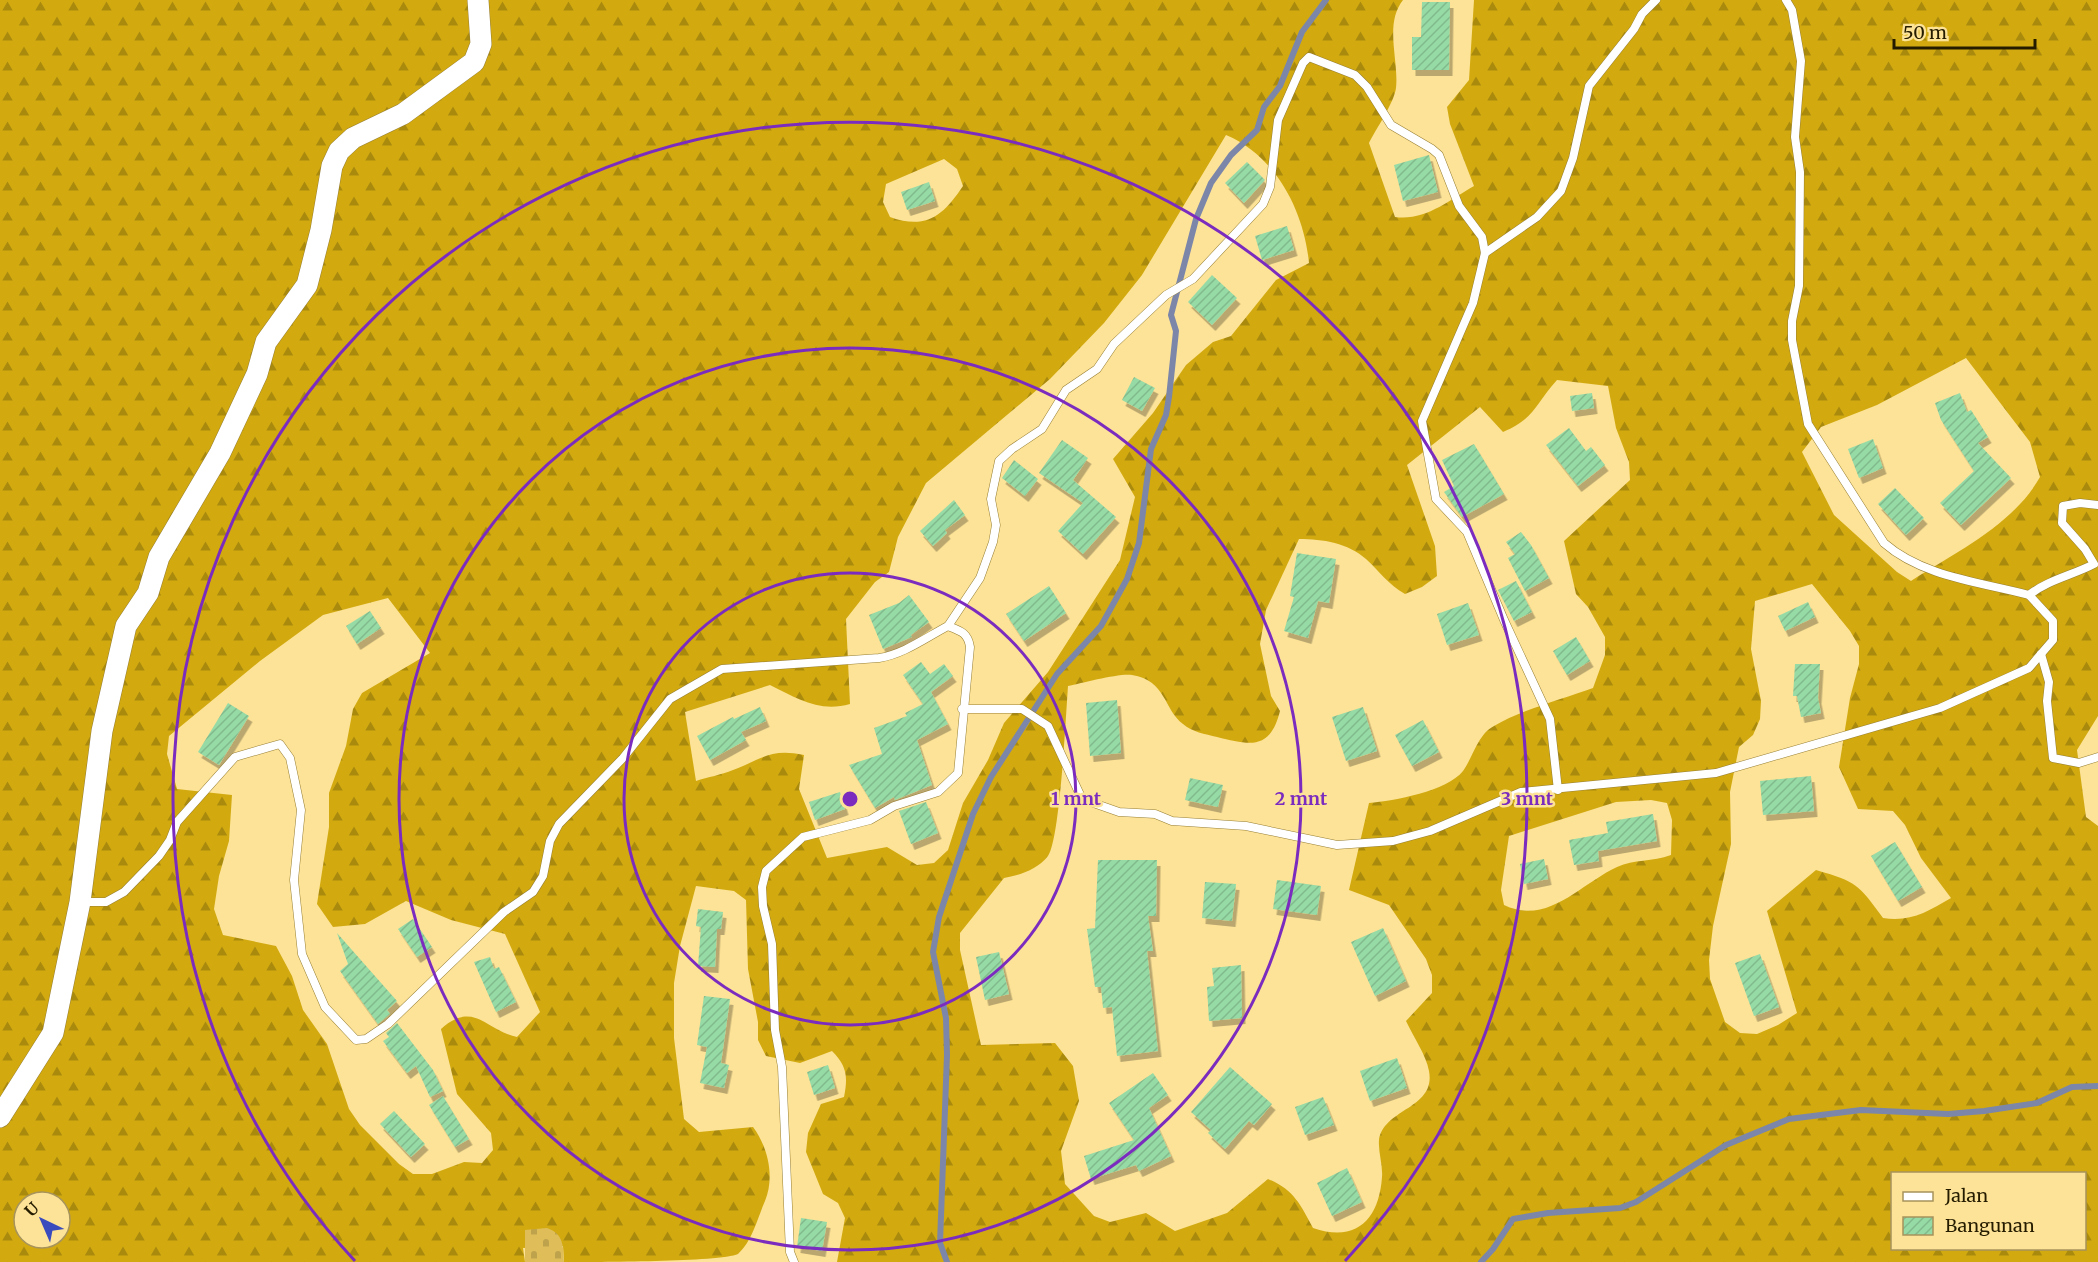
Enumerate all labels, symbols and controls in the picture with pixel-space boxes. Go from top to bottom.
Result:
scale bar [1894,12,2035,50]
text: 50 m [1903,21,1947,44]
text: 1 mnt [1051,787,1102,810]
text: 2 mnt [1275,787,1328,810]
text: 3 mnt [1501,787,1554,810]
centre of rings [840,789,860,809]
legend [1891,1172,2086,1250]
text: Jalan [1944,1184,1988,1207]
north arrow [12,1190,72,1250]
text: U [20,1198,43,1221]
text: Bangunan [1945,1214,2035,1237]

